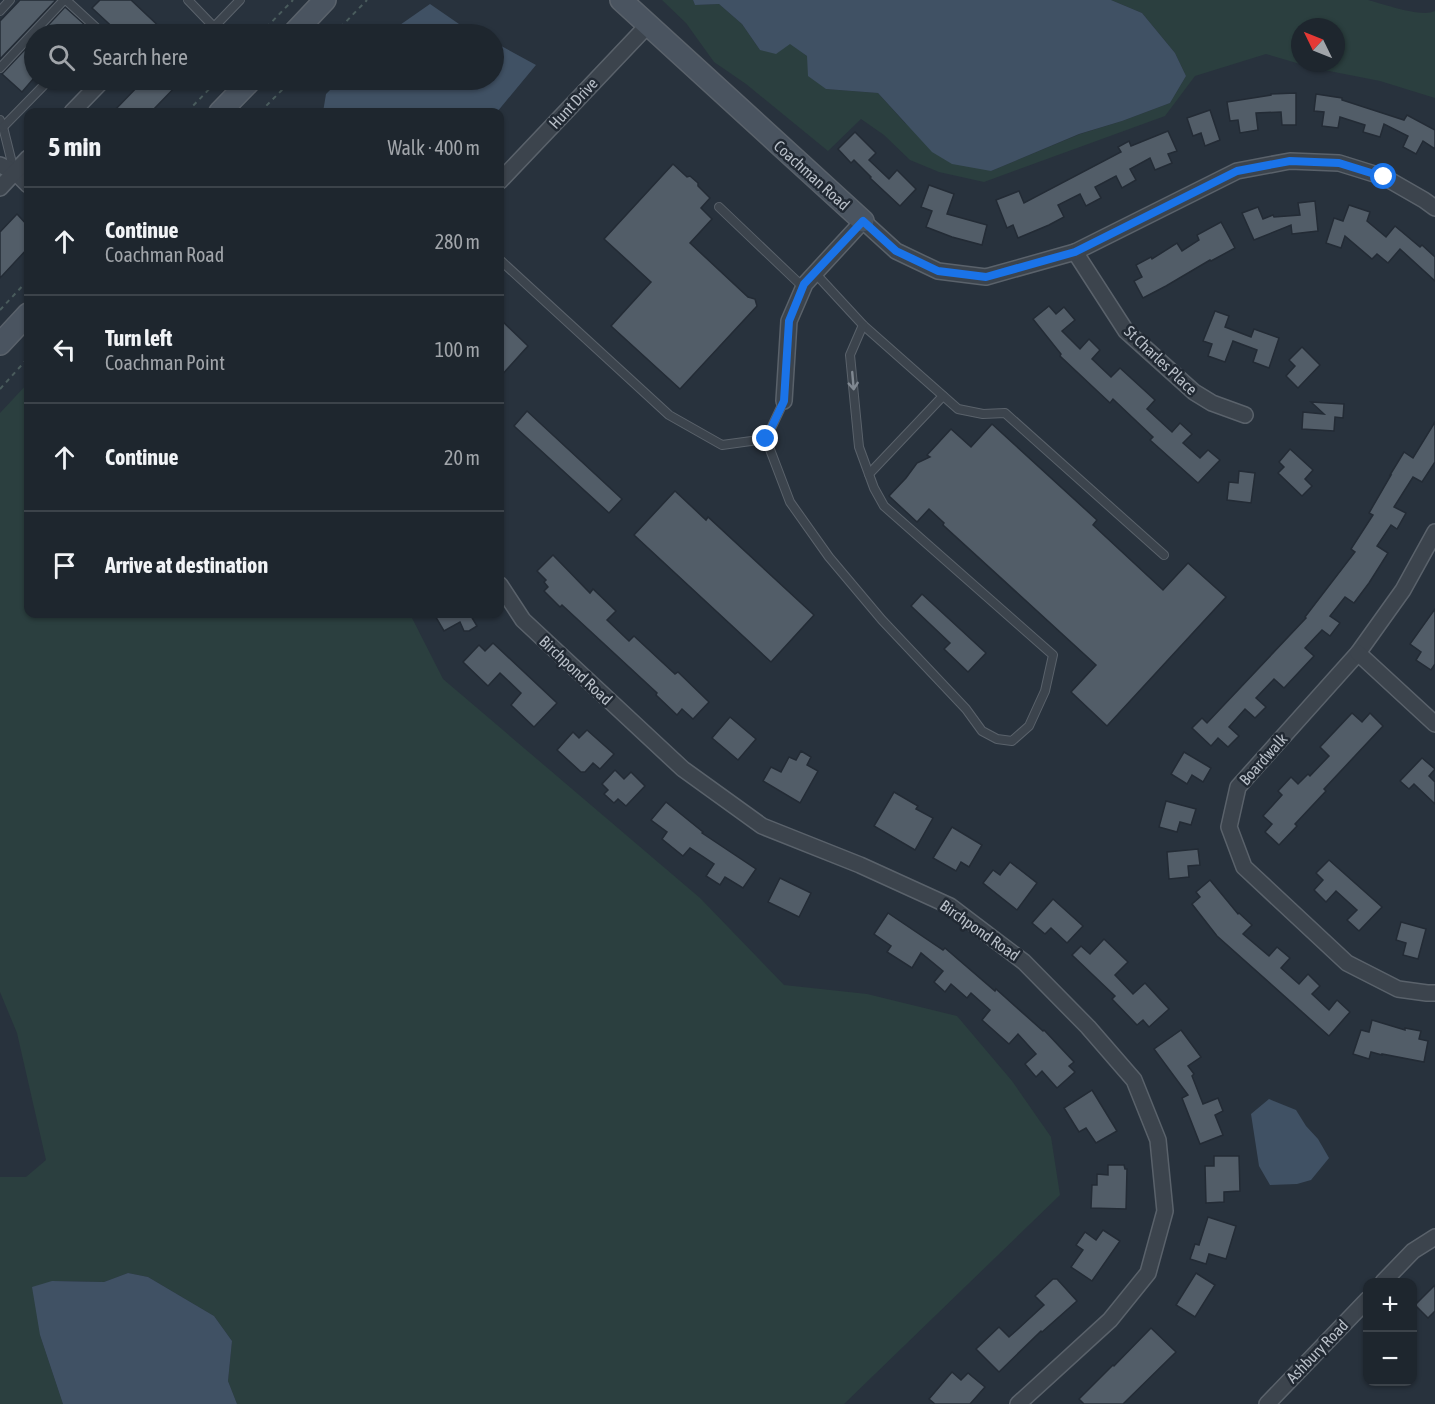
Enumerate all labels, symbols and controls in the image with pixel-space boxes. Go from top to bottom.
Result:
north arrow [1291,18,1345,72]
search box [24,24,504,90]
icon: search [45,41,78,74]
text: Search here [93,44,188,70]
street label: Hunt Drive [545,74,601,132]
text: 5 min [48,132,101,162]
text: Walk · 400 m [388,136,480,159]
street label: Coachman Road [771,136,853,214]
route start [1370,163,1396,189]
text: Continue [105,217,179,243]
icon: ahead [48,225,81,258]
text: 280 m [435,230,480,253]
text: Coachman Road [105,243,224,266]
street label: St Charles Place [1121,322,1201,398]
text: Turn left [105,325,172,351]
icon: left [48,333,81,366]
text: 100 m [435,338,480,361]
text: Coachman Point [105,351,225,374]
one-way arrow [848,370,859,390]
route end [752,425,778,451]
icon: ahead [48,441,81,474]
text: Continue [105,444,179,470]
text: 20 m [444,446,480,469]
icon: arrive [48,549,81,582]
text: Arrive at destination [105,552,268,578]
street label: Birchpond Road [535,632,616,709]
street label: Boardwalk [1235,730,1291,788]
street label: Birchpond Road [936,896,1023,965]
map controls [1363,1278,1417,1386]
button: + [1363,1278,1417,1332]
street label: Ashbury Road [1283,1316,1352,1387]
button: − [1363,1332,1417,1386]

